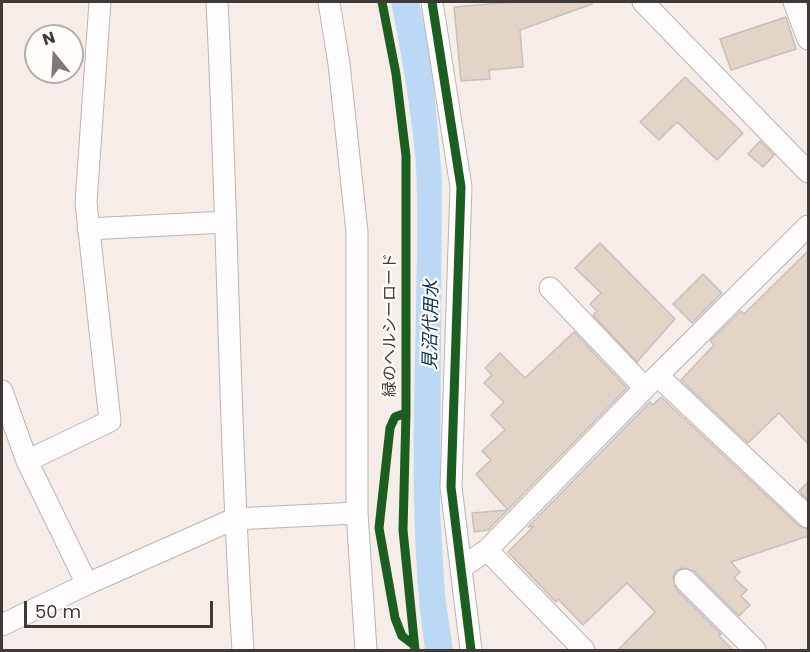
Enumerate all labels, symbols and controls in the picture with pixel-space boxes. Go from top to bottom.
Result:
north arrow [24,24,84,84]
text: N [40,26,58,51]
street label: 緑のヘルシーロード [381,253,401,397]
water label: 見沼代用水 [420,280,444,370]
scale bar [27,589,216,627]
text: 50 m [35,599,81,624]

